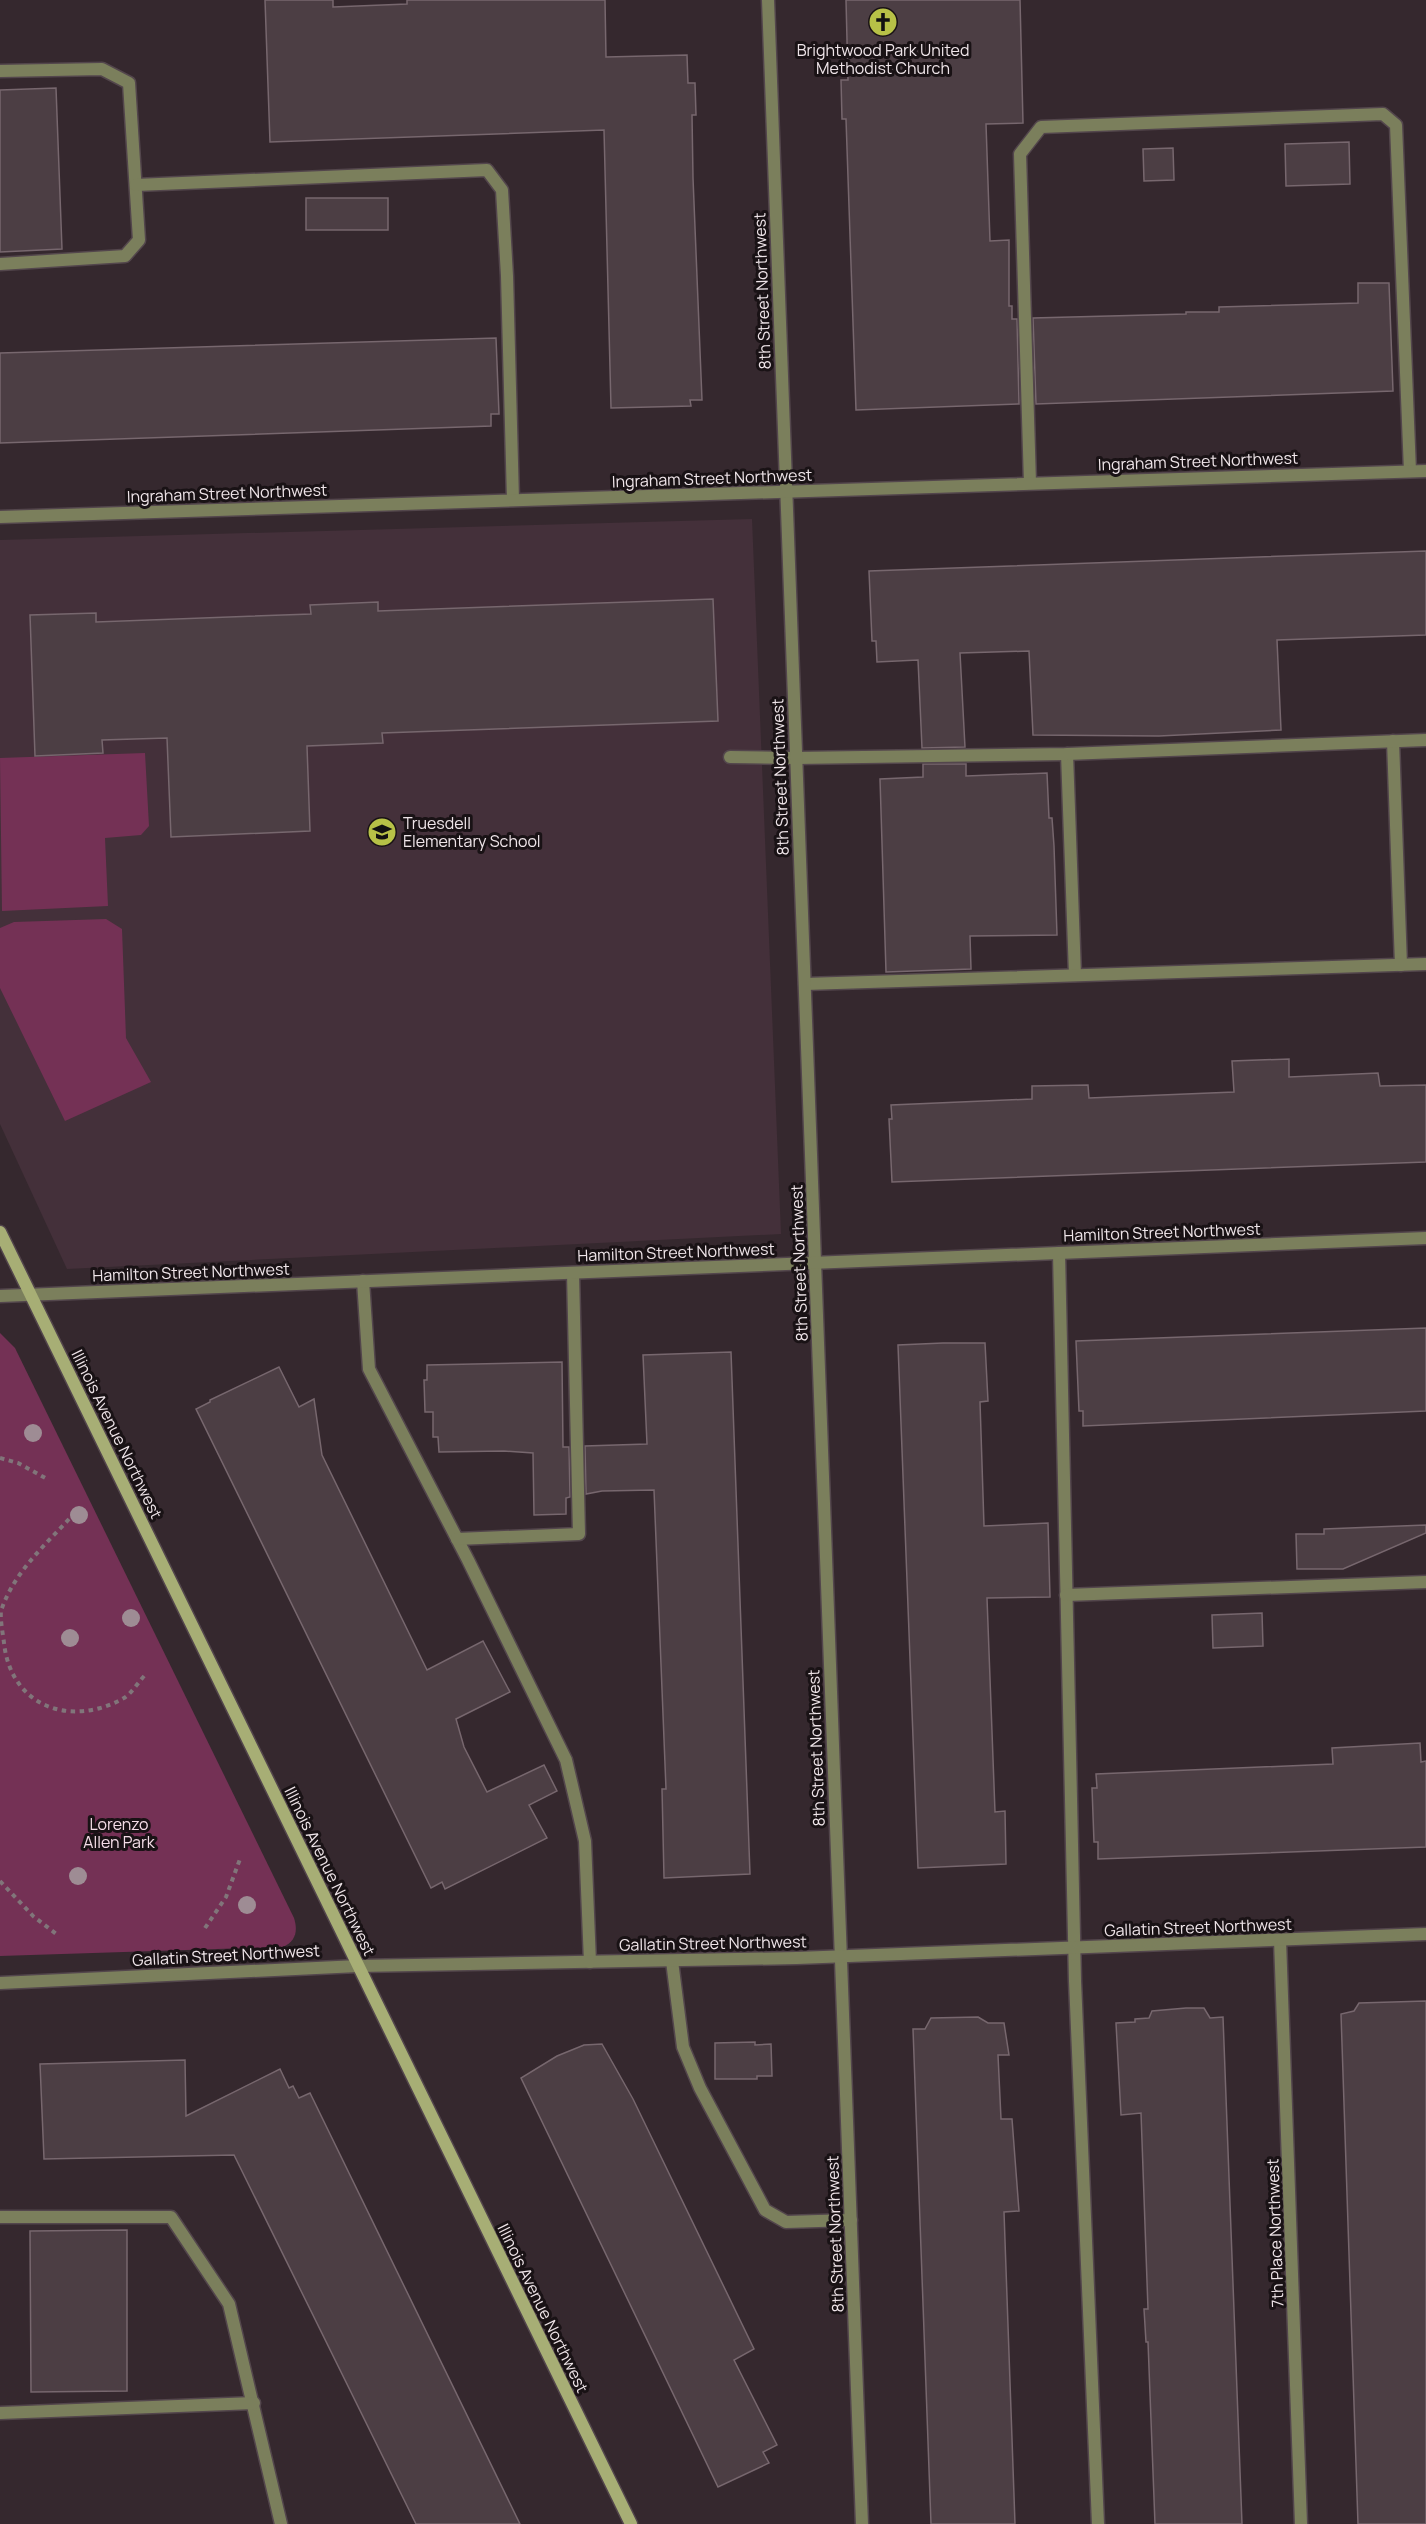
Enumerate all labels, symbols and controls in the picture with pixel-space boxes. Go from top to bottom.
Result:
church icon: Brightwood Park United Methodist Church [867,6,899,38]
place label: Brightwood Park United Methodist Church [797,39,969,79]
street label: 8th Street Northwest [748,212,776,370]
street label: Ingraham Street Northwest [1097,447,1299,475]
street label: Ingraham Street Northwest [611,464,813,492]
street label: Ingraham Street Northwest [126,479,328,507]
street label: 8th Street Northwest [766,698,794,856]
place label: Truesdell Elementary School [403,812,541,852]
school or university icon: Truesdell Elementary School [366,816,398,848]
street label: 8th Street Northwest [785,1184,813,1342]
street label: Hamilton Street Northwest [1063,1218,1261,1246]
street label: Hamilton Street Northwest [577,1238,775,1266]
street label: Hamilton Street Northwest [92,1258,290,1286]
street label: Illinois Avenue Northwest [66,1346,168,1522]
street label: 8th Street Northwest [802,1669,830,1827]
street label: Illinois Avenue Northwest [279,1783,381,1959]
park label: Lorenzo Allen Park [83,1813,156,1853]
street label: Gallatin Street Northwest [1104,1913,1292,1941]
street label: Gallatin Street Northwest [619,1930,807,1956]
street label: Gallatin Street Northwest [132,1939,320,1971]
street label: 8th Street Northwest [821,2155,849,2313]
street label: 7th Place Northwest [1261,2158,1289,2308]
street label: Illinois Avenue Northwest [492,2220,594,2396]

